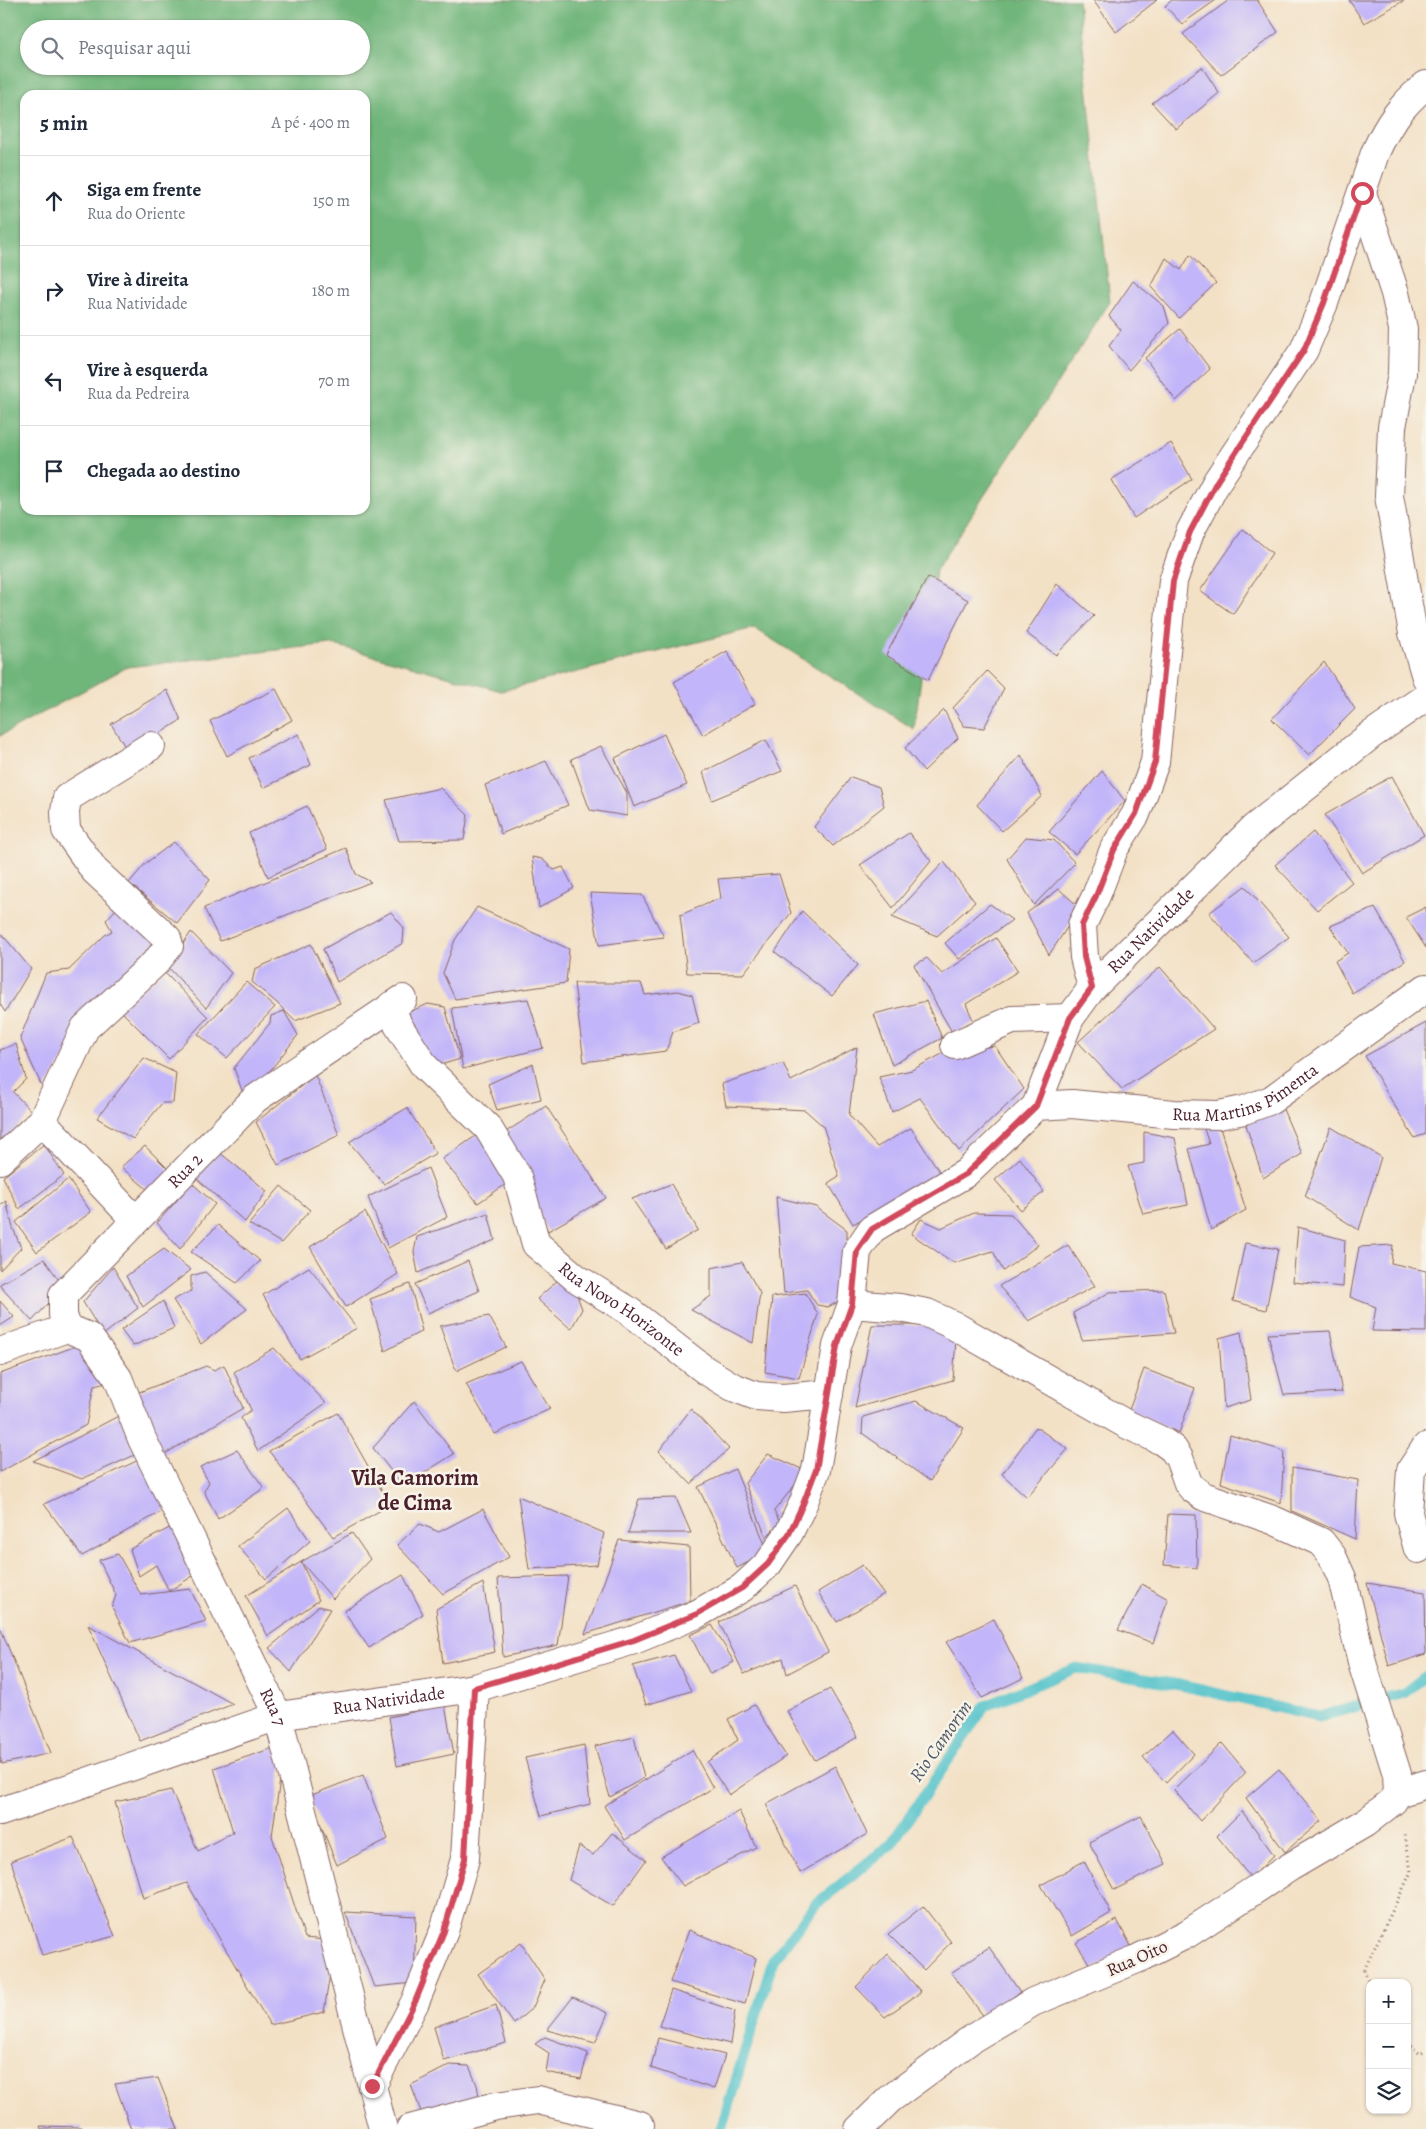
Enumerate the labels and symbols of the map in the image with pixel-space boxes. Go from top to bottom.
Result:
route start [1351,182,1374,205]
street label: Rua Natividade [1102,882,1199,979]
street label: Rua Martins Pimenta [1172,1057,1323,1127]
street label: Rua 2 [162,1147,208,1193]
street label: Rua Novo Horizonte [553,1256,689,1362]
district label: Vila Camorim de Cima [350,1463,479,1518]
street label: Rua Natividade [331,1680,446,1720]
street label: Rua 7 [254,1684,292,1729]
water label: Rio Camorim [903,1695,979,1787]
street label: Rua Oito [1103,1934,1171,1982]
route end [361,2075,384,2098]

